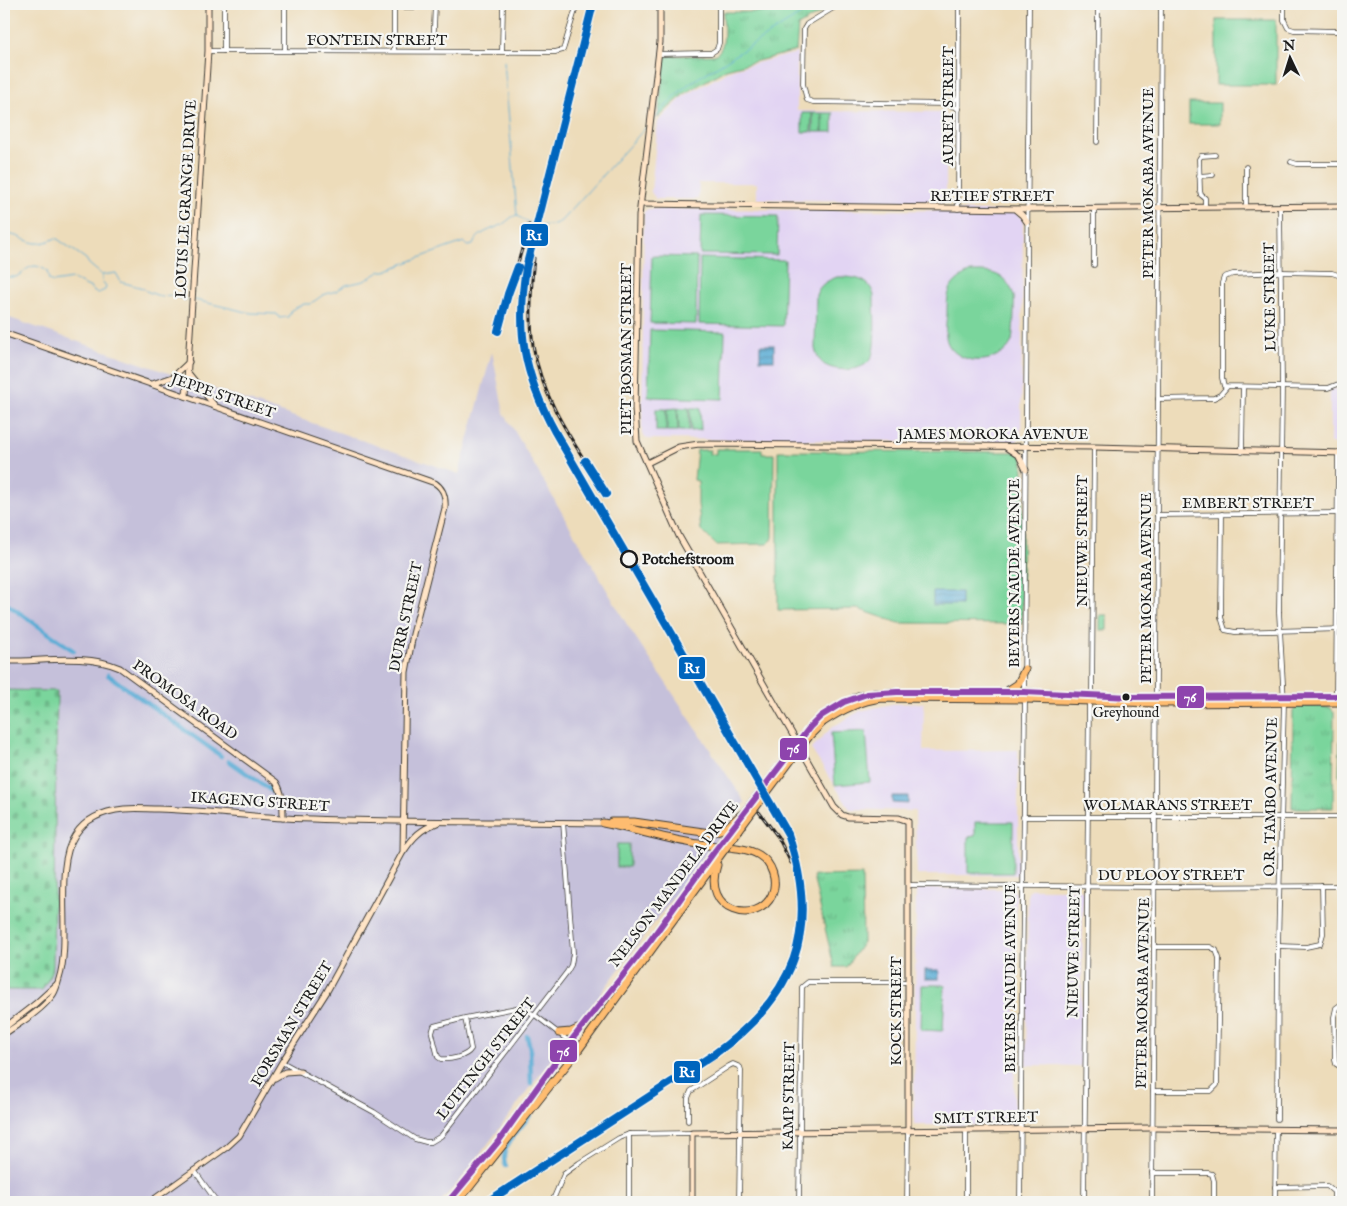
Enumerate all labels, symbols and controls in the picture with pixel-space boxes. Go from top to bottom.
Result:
street label: FONTEIN STREET [307,31,447,50]
north arrow [1264,32,1314,82]
text: N [1281,37,1296,55]
street label: AURET STREET [939,46,958,167]
street label: PETER MOKABA AVENUE [1139,87,1158,279]
street label: LOUIS LE GRANGE DRIVE [171,99,201,299]
street label: RETIEF STREET [930,187,1054,206]
line badge: R1 [520,223,549,247]
text: R1 [526,227,542,245]
street label: LUKE STREET [1260,242,1280,352]
street label: PIET BOSMAN STREET [617,263,636,435]
street label: JEPPE STREET [166,369,278,423]
street label: JAMES MOROKA AVENUE [896,425,1088,444]
street label: NIEUWE STREET [1073,475,1092,607]
street label: BEYERS NAUDE AVENUE [1005,478,1024,668]
street label: PETER MOKABA AVENUE [1137,492,1156,684]
street label: EMBERT STREET [1182,494,1314,513]
marker: Potchefstroom [620,550,638,568]
place label: Potchefstroom [642,550,734,569]
street label: DURR STREET [385,560,427,674]
street label: PROMOSA ROAD [129,656,241,744]
line badge: R1 [678,656,706,680]
text: R1 [684,660,700,678]
line badge: 76 [1176,685,1205,709]
text: 76 [1184,689,1197,707]
marker: Greyhound [1121,692,1131,702]
place label: Greyhound [1093,704,1160,722]
street label: O.R. TAMBO AVENUE [1260,717,1282,877]
line badge: 76 [779,737,808,761]
text: 76 [787,740,800,758]
street label: IKAGENG STREET [190,788,330,816]
street label: WOLMARANS STREET [1084,796,1252,815]
street label: NELSON MANDELA DRIVE [605,797,743,971]
street label: DU PLOOY STREET [1098,866,1244,885]
street label: BEYERS NAUDE AVENUE [1001,883,1020,1073]
street label: NIEUWE STREET [1063,886,1085,1018]
street label: PETER MOKABA AVENUE [1132,897,1154,1089]
street label: KOCK STREET [887,956,906,1066]
street label: FORSMAN STREET [247,958,337,1090]
street label: LUITINGH STREET [433,994,539,1124]
line badge: 76 [549,1039,578,1063]
street label: KAMP STREET [779,1041,799,1151]
text: 76 [557,1043,570,1061]
line badge: R1 [673,1060,701,1084]
text: R1 [679,1064,695,1082]
street label: SMIT STREET [934,1108,1038,1128]

